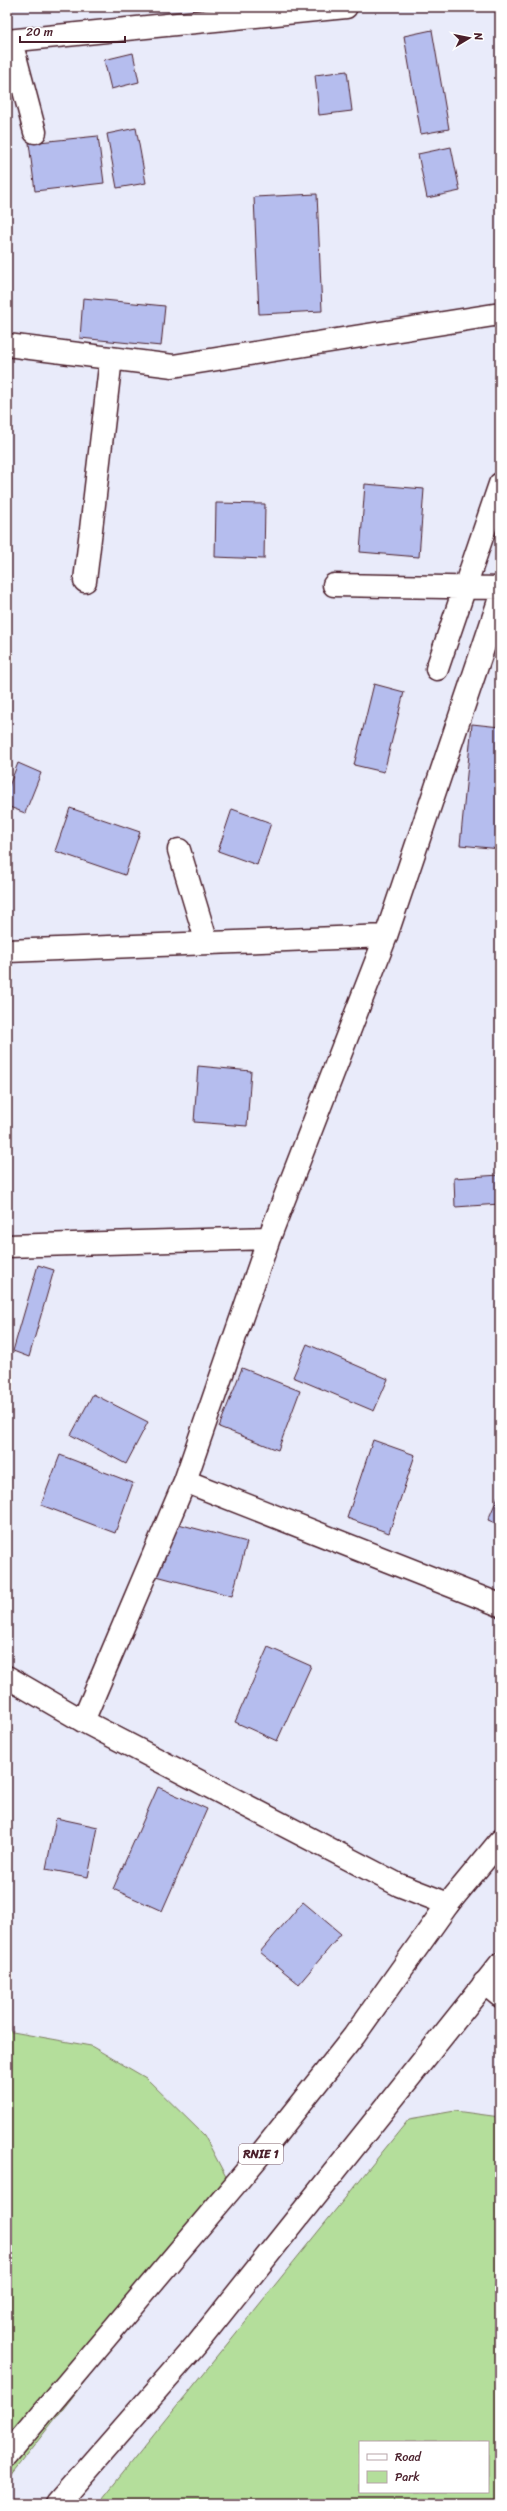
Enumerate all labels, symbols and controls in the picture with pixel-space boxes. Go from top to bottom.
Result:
scale bar [20,18,125,44]
north arrow [449,18,489,58]
text: 20 m [26,21,53,43]
text: N [468,30,488,42]
road number: RNIE 1 [239,2144,283,2164]
legend [359,2441,489,2493]
text: Road [395,2446,422,2468]
text: Park [395,2466,420,2488]

